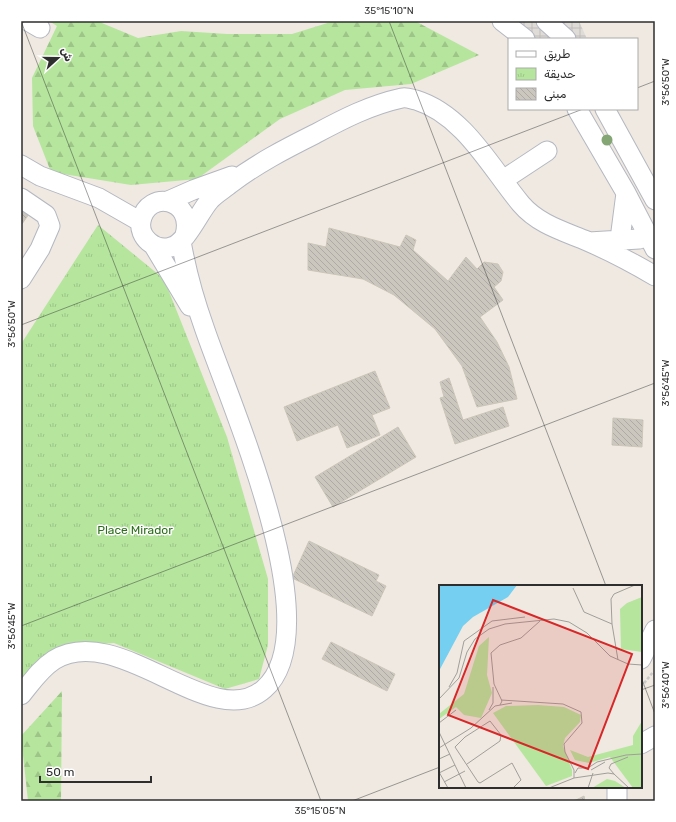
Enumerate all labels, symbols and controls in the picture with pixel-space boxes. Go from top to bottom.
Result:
text: 35°15'10"N [364,5,414,17]
north arrow [38,38,78,78]
legend [508,38,638,110]
text: ش [58,46,75,63]
text: طريق [544,47,570,62]
text: 3°56'50"W [660,58,672,106]
text: حديقة [544,67,576,81]
text: مبنى [544,87,567,102]
text: 3°56'50"W [6,300,18,348]
text: 3°56'45"W [660,359,672,407]
park label: Place Mirador [97,523,173,537]
inset map [439,585,642,788]
text: 3°56'45"W [6,602,18,650]
text: 3°56'40"W [660,661,672,709]
scale bar [40,758,151,784]
text: 50 m [46,765,74,779]
text: 35°15'05"N [294,805,346,817]

